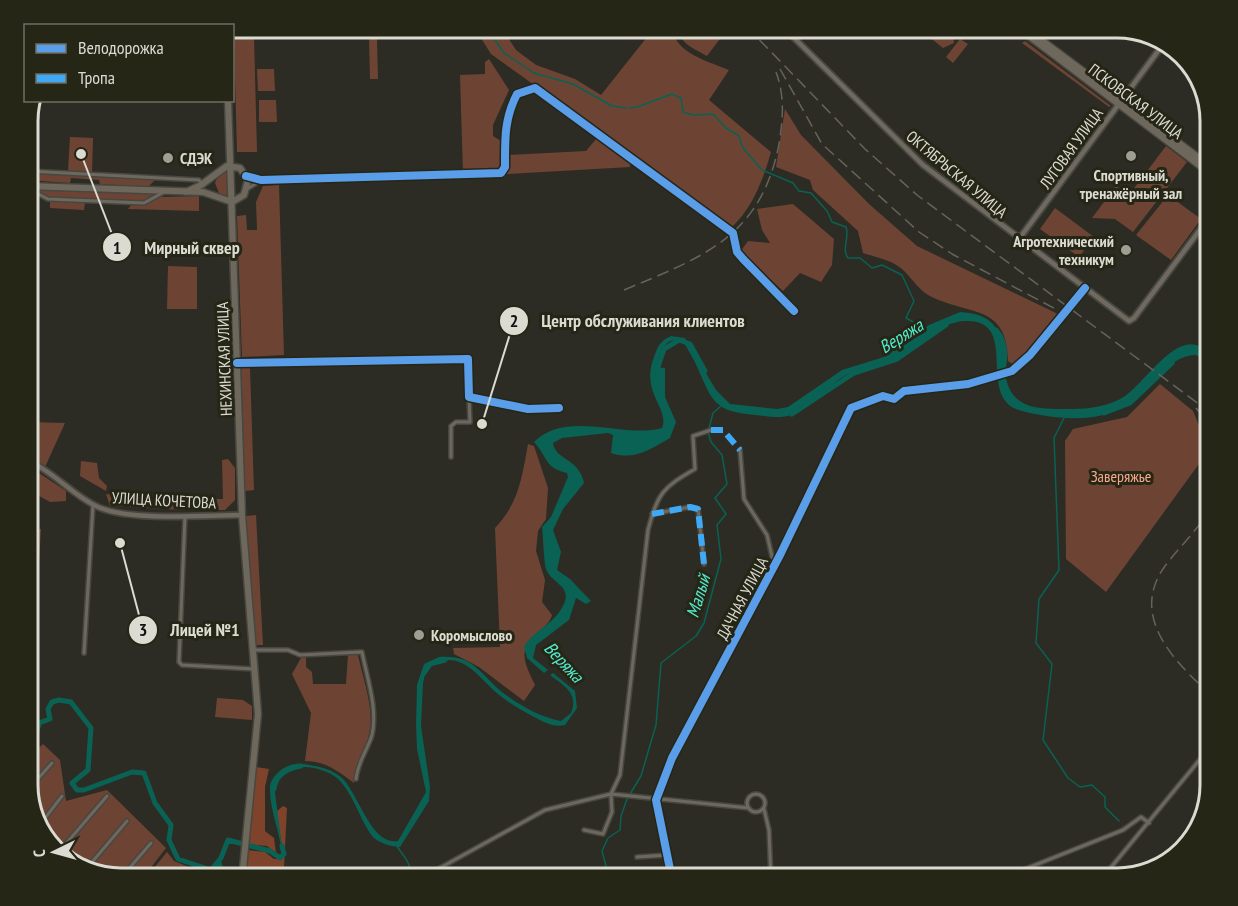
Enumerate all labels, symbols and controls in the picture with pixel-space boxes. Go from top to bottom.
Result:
legend [24,24,234,102]
text: Велодорожка [78,36,164,59]
street label: ПСКОВСКАЯ УЛИЦА [1085,59,1187,143]
text: Тропа [78,66,115,89]
street label: ЛУГОВАЯ УЛИЦА [1034,103,1107,193]
street label: ОКТЯБРЬСКАЯ УЛИЦА [902,126,1012,222]
place label: СДЭК [180,148,213,168]
marker: Спортивный, тренажёрный зал [1124,149,1138,163]
marker: СДЭК [161,151,175,165]
place label: Спортивный, тренажёрный зал [1080,165,1182,203]
callout: Мирный сквер [102,229,251,265]
place label: Агротехнический техникум [1012,231,1114,269]
text: 1 [113,236,121,259]
text: Мирный сквер [144,236,240,259]
marker: Агротехнический техникум [1119,243,1133,257]
street label: НЕХИНСКАЯ УЛИЦА [212,301,236,416]
callout: Центр обслуживания клиентов [499,303,756,339]
text: 2 [510,309,518,332]
text: Центр обслуживания клиентов [541,309,745,332]
water label: Веряжа [875,313,928,358]
park label: Заверяжье [1091,466,1151,486]
street label: УЛИЦА КОЧЕТОВА [111,487,217,513]
street label: ДАЧНАЯ УЛИЦА [712,553,772,643]
water label: Малый [681,570,716,620]
callout: Лицей №1 [128,612,252,648]
text: 3 [139,618,147,641]
text: Лицей №1 [169,618,240,641]
place label: Коромыслово [431,625,512,645]
marker: Коромыслово [412,628,426,642]
water label: Веряжа [539,637,589,688]
north arrow [24,822,84,882]
text: С [29,848,49,858]

